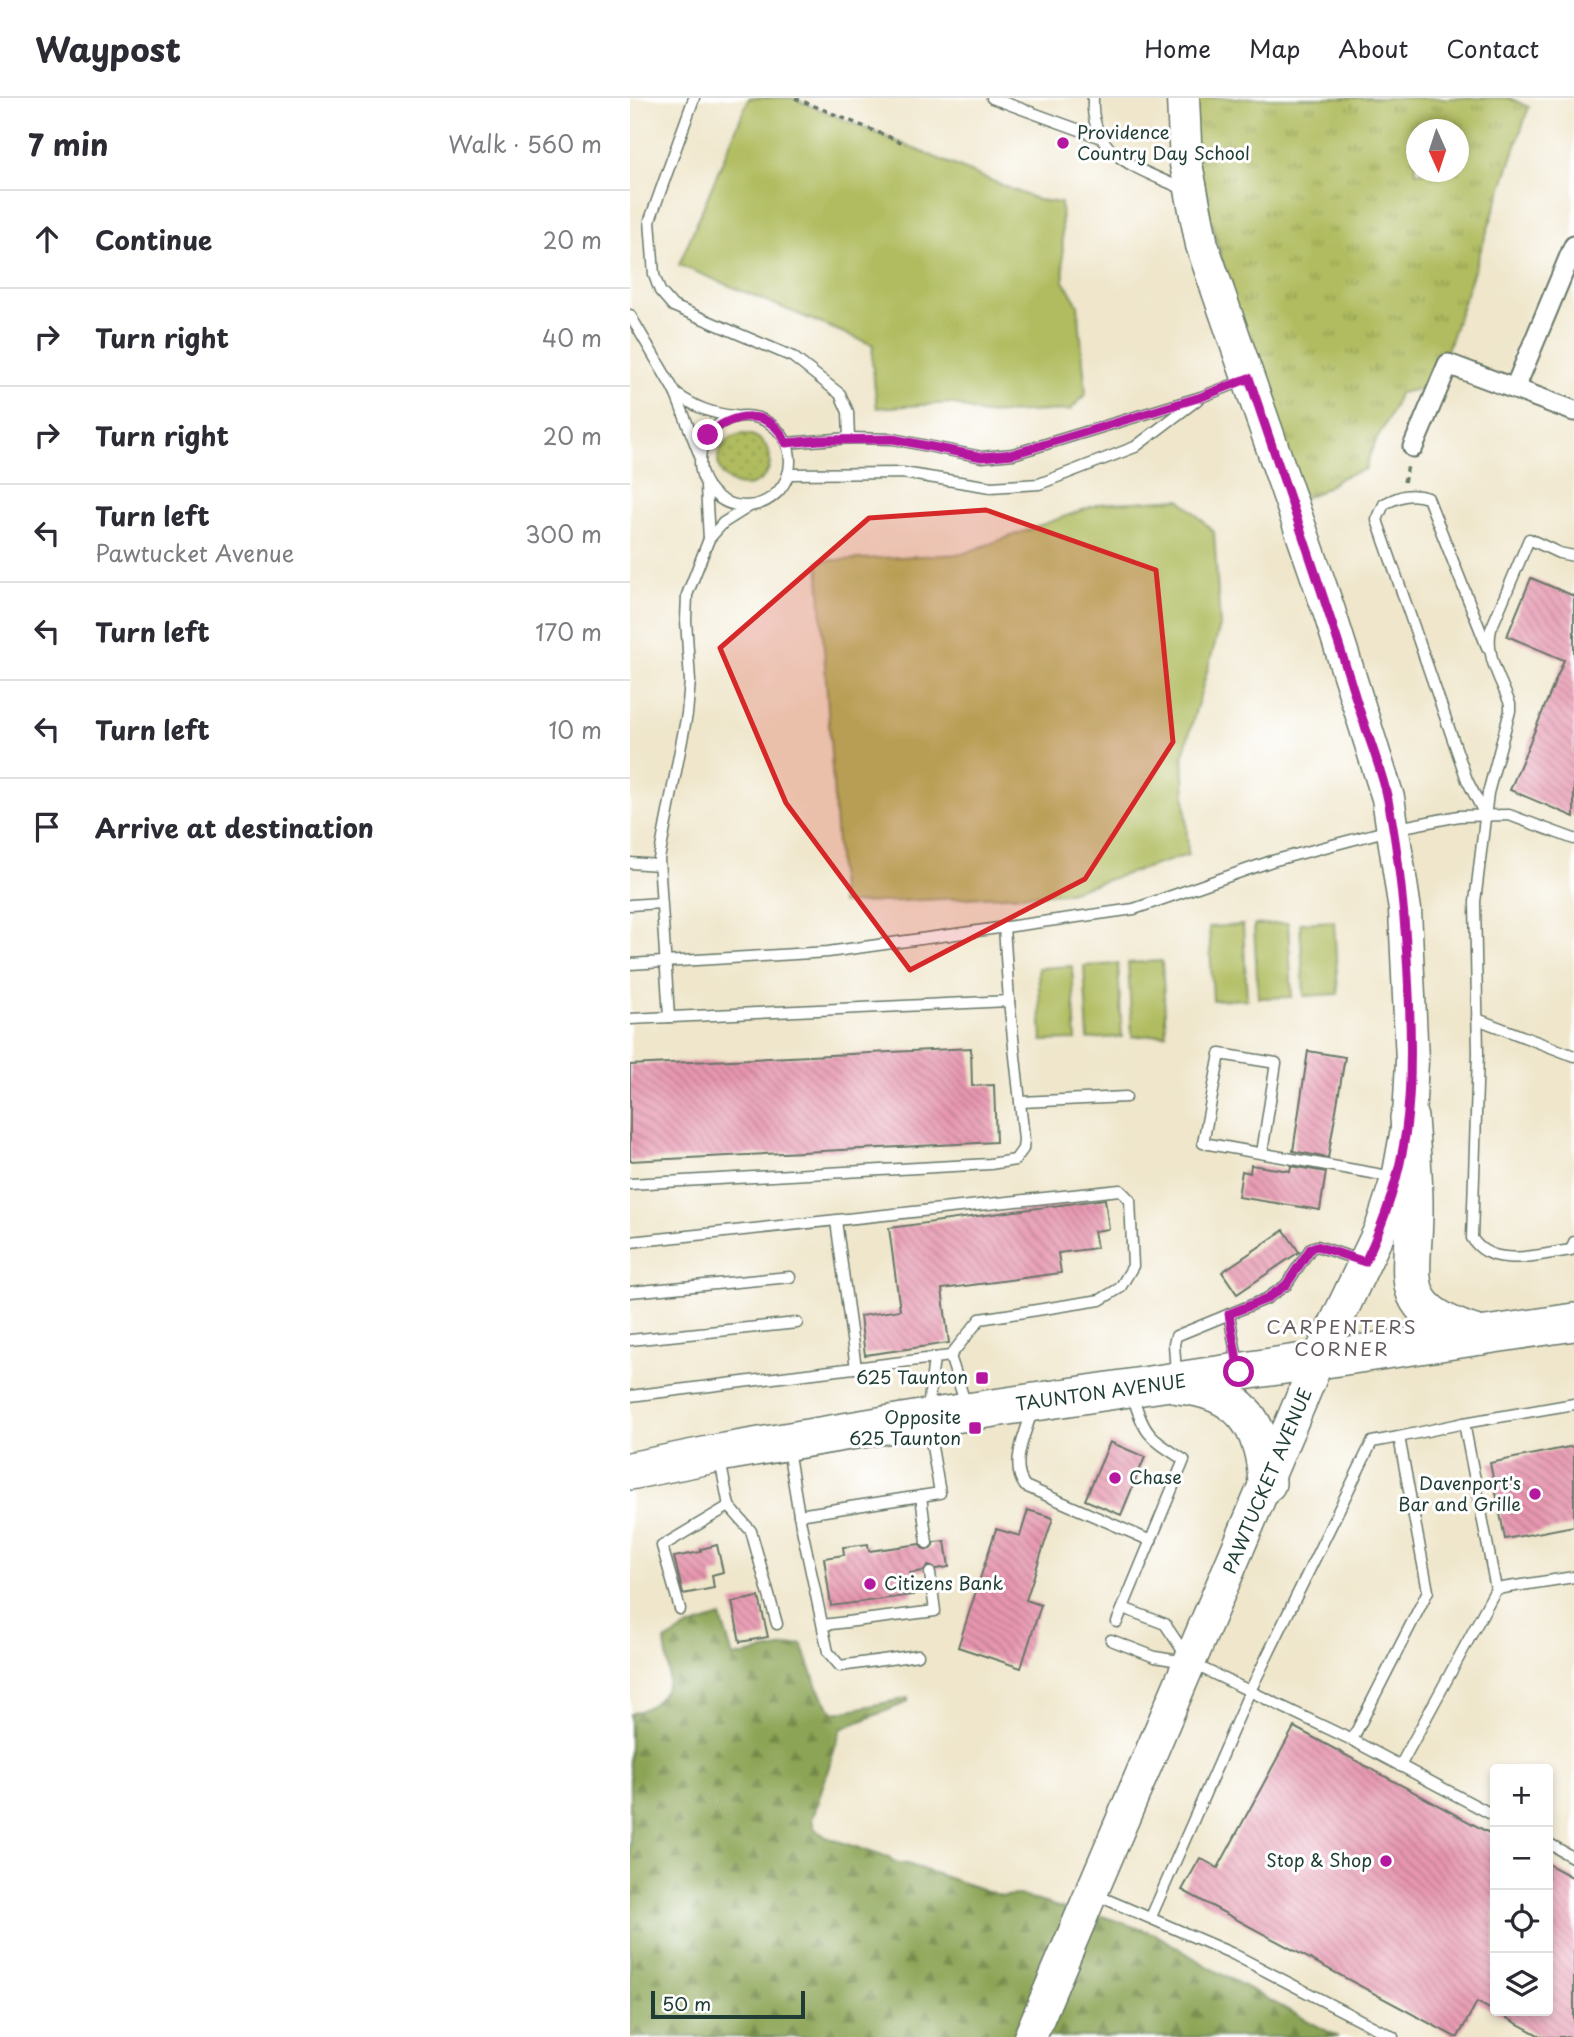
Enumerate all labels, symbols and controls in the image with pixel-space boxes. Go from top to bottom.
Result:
text: Waypost [35,23,181,73]
text: Home [1144,30,1211,66]
text: Map [1249,30,1300,66]
text: About [1338,30,1408,66]
text: Contact [1446,30,1539,66]
place label: Providence Country Day School [1077,118,1250,166]
north arrow [1406,119,1469,182]
text: 7 min [28,121,109,166]
text: Walk · 560 m [448,126,602,161]
marker: Providence Country Day School [1055,135,1071,151]
icon: ahead [28,220,66,258]
text: Continue [95,220,212,259]
text: 20 m [543,222,602,257]
icon: right [28,318,66,356]
text: Turn right [95,318,229,357]
text: 40 m [542,320,602,355]
icon: right [28,416,66,454]
text: Turn right [95,416,229,455]
text: 20 m [543,418,602,453]
route end [692,419,723,450]
text: Turn left [95,496,210,535]
icon: left [28,514,66,552]
text: 300 m [525,516,602,551]
text: Pawtucket Avenue [95,535,294,570]
icon: left [28,612,66,650]
text: Turn left [95,612,210,651]
text: 170 m [535,614,602,649]
icon: left [28,710,66,748]
text: Turn left [95,710,210,749]
text: 10 m [548,712,602,747]
icon: arrive [28,808,66,846]
text: Arrive at destination [95,808,374,847]
district label: CARPENTERS CORNER [1266,1312,1418,1362]
route start [1223,1356,1254,1387]
place label: 625 Taunton [856,1363,968,1390]
street label: TAUNTON AVENUE [1014,1366,1188,1417]
marker: 625 Taunton [974,1370,990,1386]
street label: PAWTUCKET AVENUE [1215,1383,1318,1578]
place label: Opposite 625 Taunton [849,1403,961,1451]
marker: Opposite 625 Taunton [967,1420,983,1436]
place label: Chase [1129,1463,1182,1490]
place label: Davenport's Bar and Grille [1398,1469,1521,1517]
marker: Chase [1107,1470,1123,1486]
marker: Davenport's Bar and Grille [1527,1486,1543,1502]
place label: Citizens Bank [884,1569,1003,1596]
marker: Citizens Bank [862,1576,878,1592]
map controls [1490,1764,1553,2016]
button: + [1490,1764,1553,1827]
button: − [1490,1827,1553,1890]
place label: Stop & Shop [1266,1846,1372,1873]
marker: Stop & Shop [1378,1853,1394,1869]
button: locate [1490,1890,1553,1953]
button: layers [1490,1953,1553,2016]
scale bar [651,1988,805,2020]
text: 50 m [662,1989,711,2017]

